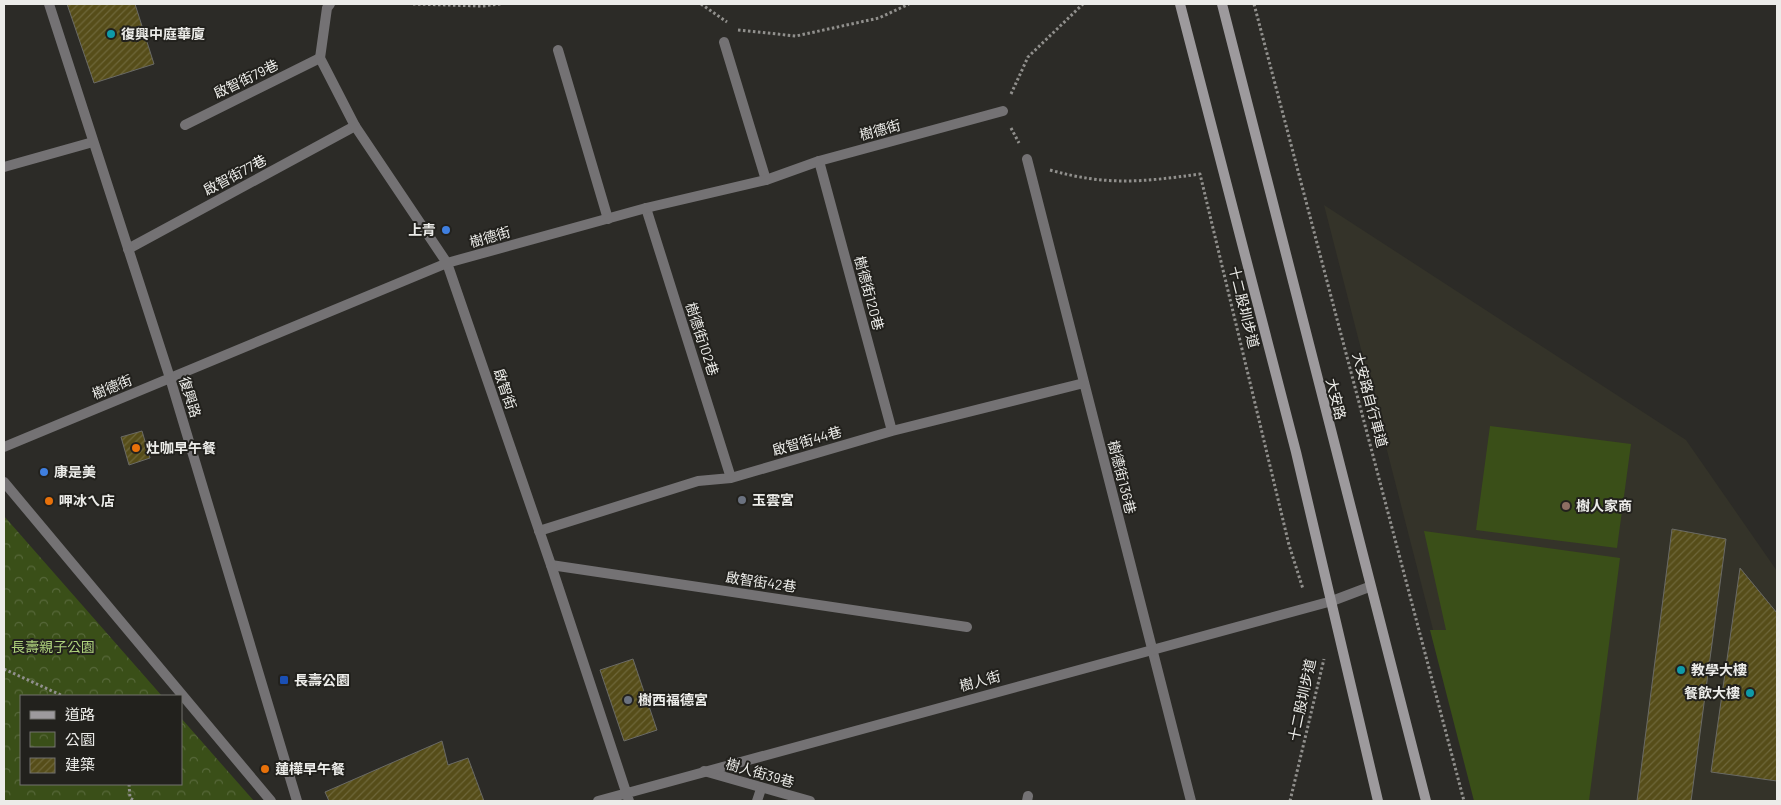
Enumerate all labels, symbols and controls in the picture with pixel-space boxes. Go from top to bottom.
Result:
place label: 復興中庭華廈 [121,25,205,42]
marker: 復興中庭華廈 [105,28,117,40]
street label: 啟智街79巷 [211,56,281,102]
street label: 樹德街 [857,116,902,143]
street label: 啟智街77巷 [200,151,269,198]
place label: 上青 [408,221,436,238]
street label: 樹德街 [467,223,512,250]
marker: 上青 [440,224,452,236]
street label: 樹德街120巷 [851,254,888,332]
street label: 十二股圳步道 [1226,264,1263,350]
street label: 樹德街102巷 [683,300,722,378]
street label: 大安路自行車道 [1350,350,1391,449]
street label: 啟智街 [491,366,520,411]
street label: 樹德街 [89,371,134,402]
street label: 復興路 [176,374,205,419]
street label: 大安路 [1323,376,1350,421]
street label: 啟智街44巷 [770,423,844,459]
street label: 樹德街136巷 [1105,438,1140,515]
place label: 灶咖早午餐 [146,439,216,456]
marker: 灶咖早午餐 [130,442,142,454]
place label: 康是美 [54,463,96,480]
marker: 康是美 [38,466,50,478]
place label: 玉雲宮 [752,491,794,508]
place label: 呷冰ㄟ店 [59,492,115,509]
marker: 玉雲宮 [736,494,748,506]
marker: 呷冰ㄟ店 [43,495,55,507]
place label: 樹人家商 [1576,497,1632,514]
marker: 樹人家商 [1560,500,1572,512]
street label: 啟智街42巷 [725,568,798,595]
park label: 長壽親子公園 [11,638,95,655]
street label: 十二股圳步道 [1284,657,1319,743]
place label: 教學大樓 [1691,661,1747,678]
marker: 教學大樓 [1675,664,1687,676]
street label: 樹人街 [957,667,1002,694]
place label: 長壽公園 [294,671,350,688]
marker: 長壽公園 [278,674,290,686]
place label: 餐飲大樓 [1684,684,1740,701]
marker: 餐飲大樓 [1744,687,1756,699]
place label: 樹西福德宮 [638,691,708,708]
marker: 樹西福德宮 [622,694,634,706]
legend [20,695,182,785]
text: 道路 [65,705,95,723]
text: 公園 [65,730,95,748]
text: 建築 [65,755,95,773]
street label: 樹人街39巷 [724,755,796,790]
place label: 蓮樺早午餐 [275,760,345,777]
marker: 蓮樺早午餐 [259,763,271,775]

